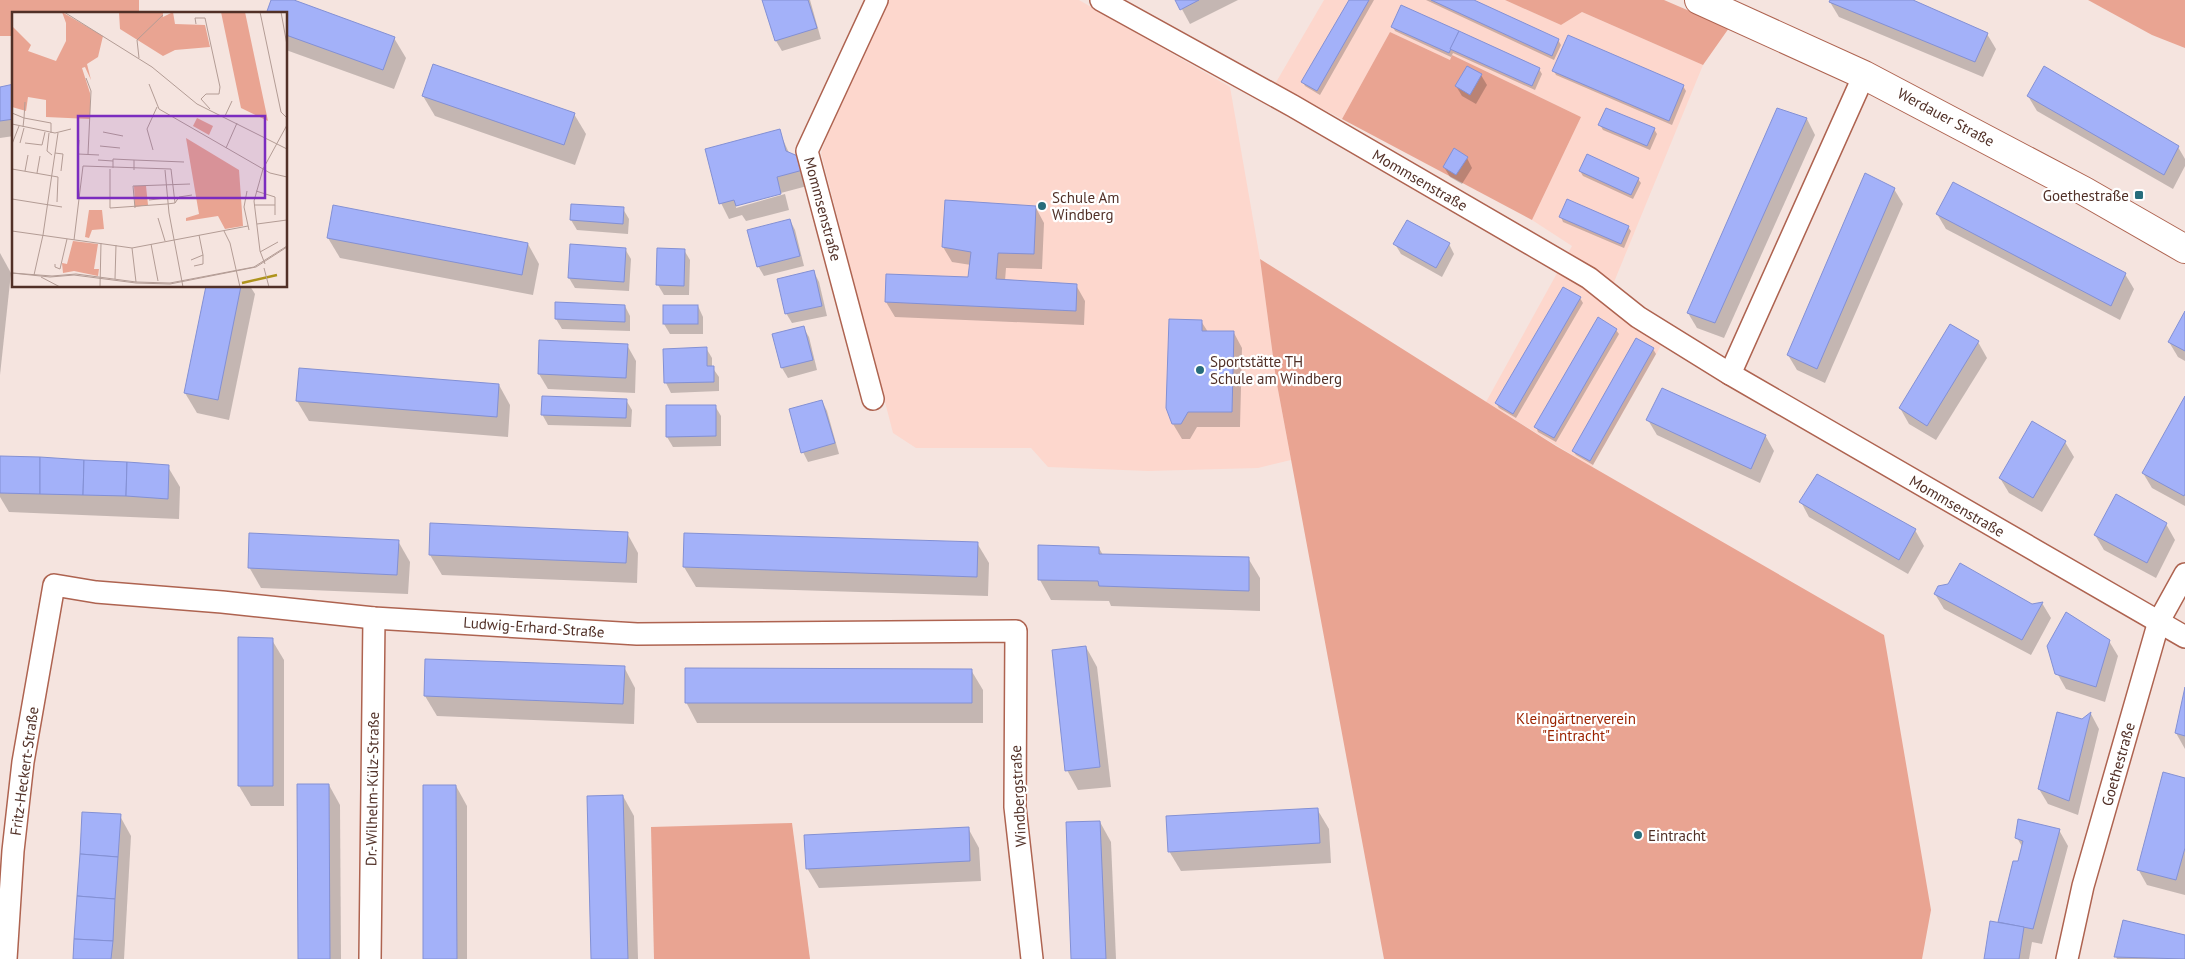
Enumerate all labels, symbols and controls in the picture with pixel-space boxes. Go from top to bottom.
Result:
inset map [12,12,288,288]
street label: Werdauer Straße [1894,84,1998,150]
street label: Mommsenstraße [1369,145,1471,215]
street label: Mommsenstraße [800,155,846,263]
place label: Goethestraße [2043,186,2129,205]
place label: Schule Am Windberg [1052,188,1120,224]
marker: Goethestraße [2133,189,2145,201]
marker: Schule Am Windberg [1036,200,1048,212]
place label: Sportstätte TH Schule am Windberg [1210,352,1342,388]
marker: Sportstätte TH Schule am Windberg [1194,364,1206,376]
street label: Mommsenstraße [1906,471,2008,541]
street label: Ludwig-Erhard-Straße [463,613,605,641]
street label: Fritz-Heckert-Straße [6,705,42,837]
park label: Kleingärtnerverein "Eintracht" [1516,709,1636,745]
street label: Dr.-Wilhelm-Külz-Straße [361,712,383,866]
street label: Goethestraße [2097,720,2139,808]
street label: Windbergstraße [1006,745,1030,847]
place label: Eintracht [1648,826,1706,845]
marker: Eintracht [1632,829,1644,841]

